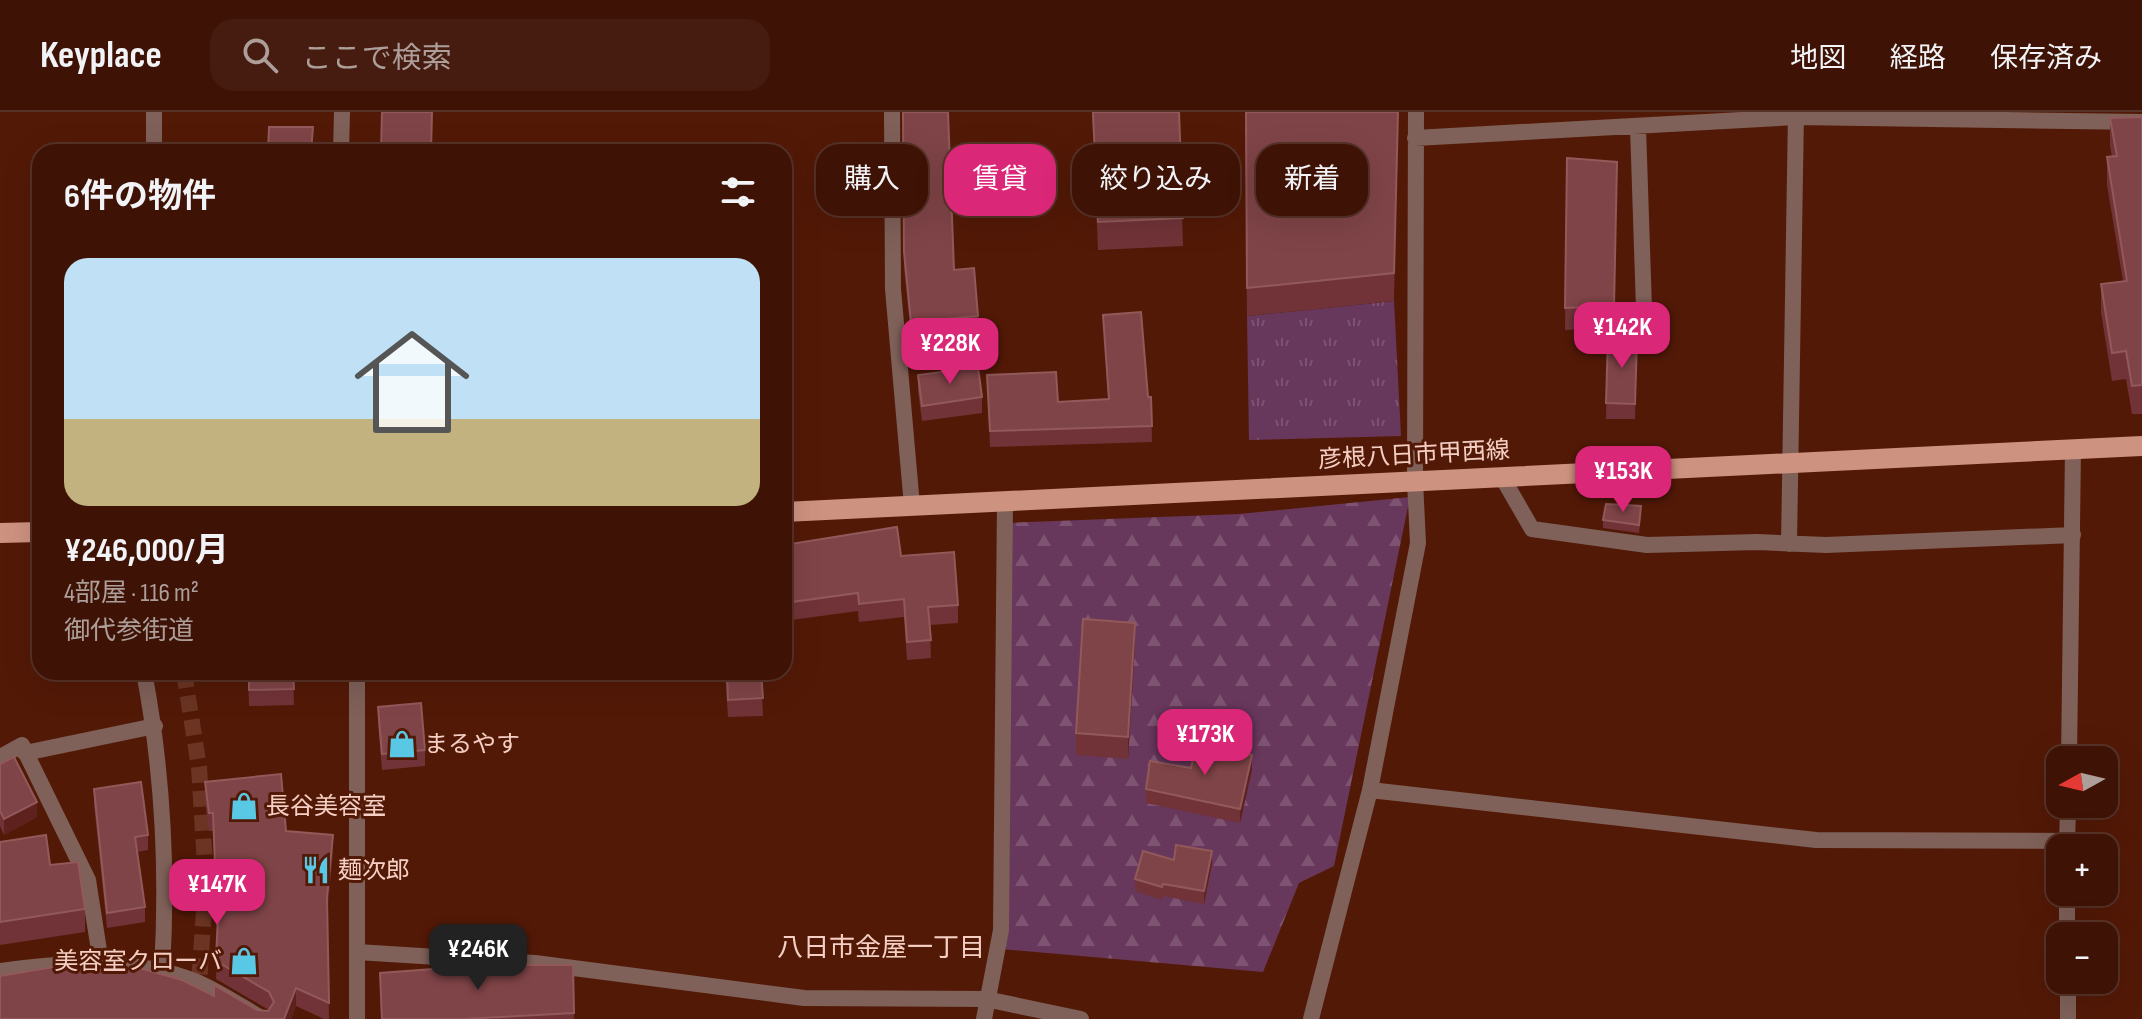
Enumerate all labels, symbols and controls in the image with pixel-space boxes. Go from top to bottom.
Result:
search box [210,19,770,91]
text: Keyplace [40,33,162,78]
icon: search [238,33,282,77]
text: ここで検索 [302,41,452,77]
text: 地図 [1790,42,1846,75]
text: 経路 [1890,42,1946,75]
text: 保存済み [1990,42,2102,75]
chip: 購入 [816,144,928,216]
chip: 賃貸 [944,144,1056,216]
chip: 絞り込み [1072,144,1240,216]
chip: 新着 [1256,144,1368,216]
icon: filters [716,170,760,214]
text: 6件の物件 [64,176,216,217]
pin: ¥142K [1566,302,1678,370]
icon: home [340,310,484,454]
text: ¥142K [1592,312,1652,343]
pin: ¥228K [894,318,1006,386]
text: ¥228K [919,328,981,359]
street label: 彦根八日市甲西線 [1317,435,1511,475]
pin: ¥153K [1567,446,1679,514]
text: ¥153K [1593,456,1653,487]
text: ¥246,000/月 [64,530,229,571]
text: 4部屋 · 116 m² [64,578,199,609]
text: 御代参街道 [64,616,194,647]
pin: ¥173K [1149,709,1261,777]
text: ¥173K [1175,719,1235,750]
shop icon: まるやす [387,729,417,759]
place label: まるやす [424,730,520,759]
north arrow [2046,746,2118,818]
map controls [2046,746,2118,994]
shop icon: 長谷美容室 [229,791,259,821]
place label: 長谷美容室 [266,792,386,821]
button: + [2046,834,2118,906]
restaurant icon: 麺次郎 [301,855,331,885]
place label: 麺次郎 [338,856,410,885]
pin: ¥147K [161,859,273,927]
text: ¥147K [187,869,247,900]
button: − [2046,922,2118,994]
pin: ¥246K [422,924,534,992]
district label: 八日市金屋一丁目 [777,933,985,964]
text: ¥246K [447,934,509,965]
shop icon: 美容室クローバ [229,946,259,976]
place label: 美容室クローバ [54,947,222,976]

